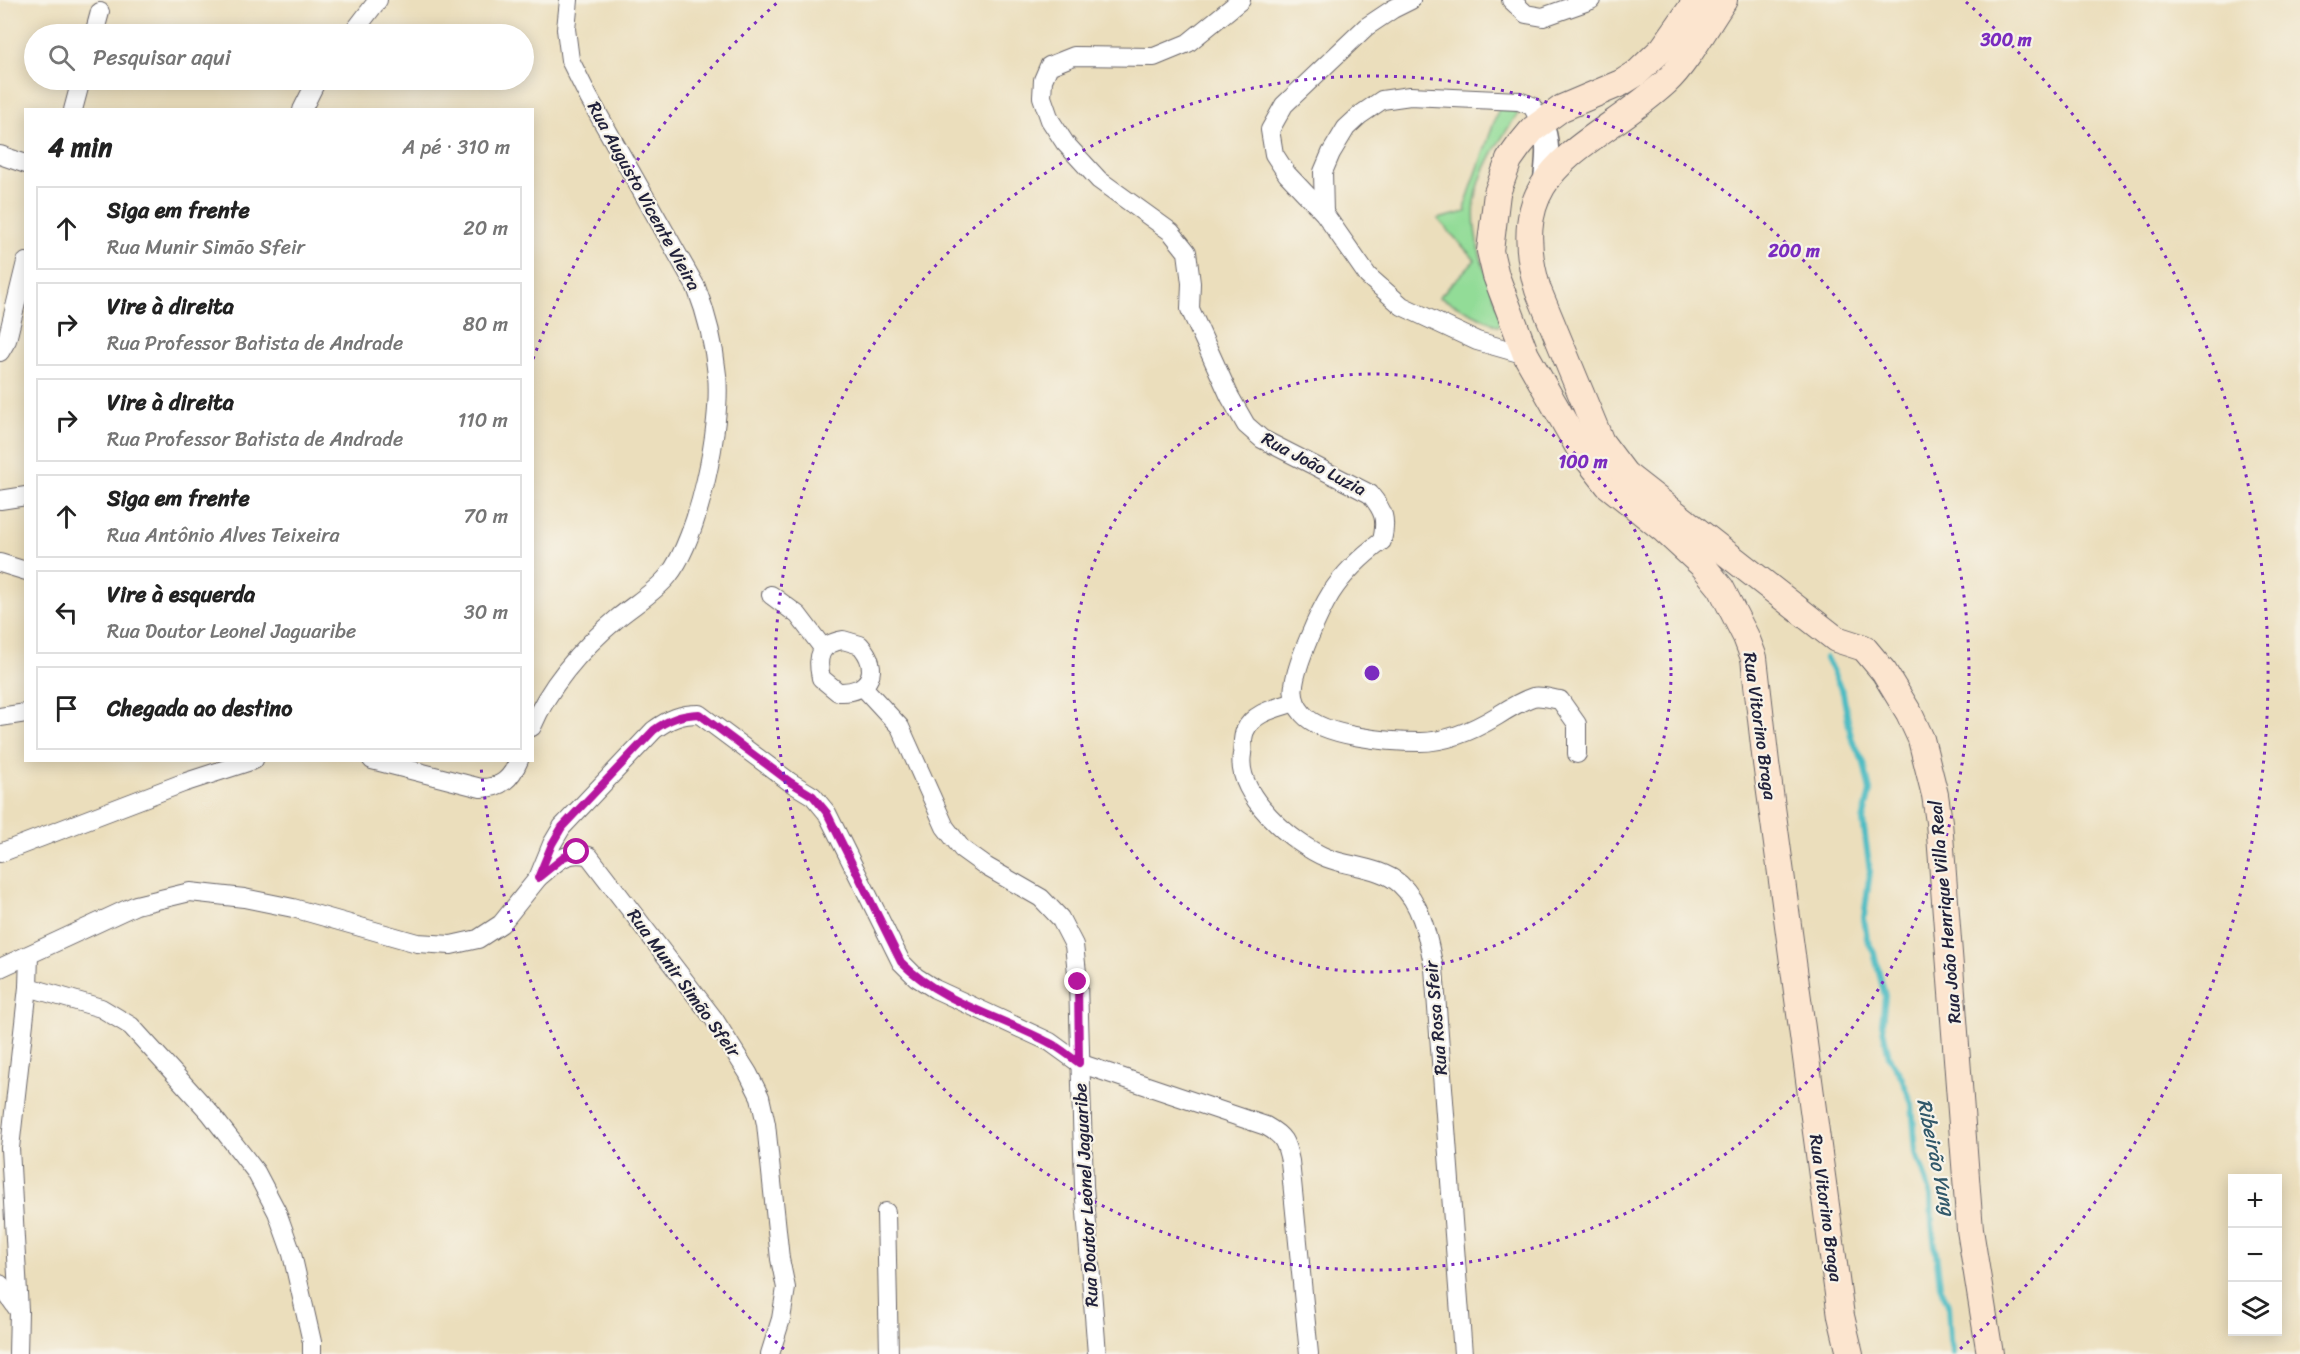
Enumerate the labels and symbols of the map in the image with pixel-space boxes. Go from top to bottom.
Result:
text: 300 m [1979,24,2032,56]
street label: Rua Augusto Vicente Vieira [578,95,710,297]
text: 200 m [1767,235,1820,267]
street label: Rua João Luzia [1256,423,1372,505]
text: 100 m [1559,446,1608,478]
street label: Rua Vitorino Braga [1734,650,1786,803]
centre of rings [1362,663,1382,683]
street label: Rua João Henrique Villa Real [1919,798,1971,1025]
route start [563,838,589,864]
street label: Rua Munir Simão Sfeir [619,902,750,1066]
street label: Rua Rosa Sfeir [1415,958,1457,1077]
route end [1064,968,1090,994]
street label: Rua Doutor Leonel Jaguaribe [1064,1082,1108,1308]
water label: Ribeirão Yung [1907,1095,1966,1221]
street label: Rua Vitorino Braga [1800,1132,1852,1285]

